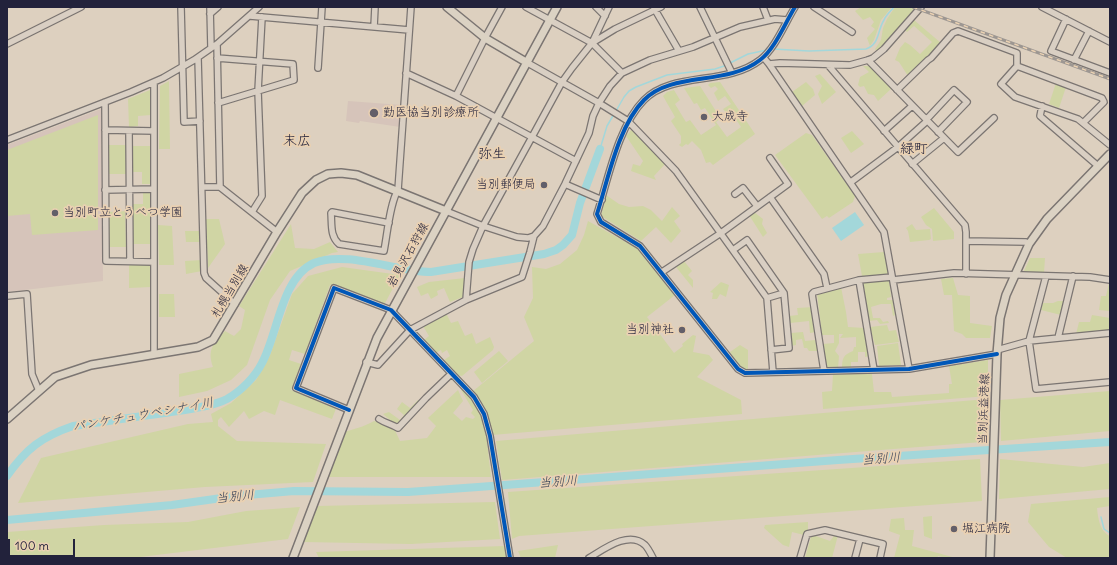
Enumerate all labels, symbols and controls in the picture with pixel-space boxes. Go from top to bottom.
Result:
place label: 勤医協当別診療所 [383,106,479,120]
marker: 勤医協当別診療所 [368,107,380,119]
place label: 大成寺 [712,110,748,124]
marker: 大成寺 [699,112,709,122]
district label: 末広 [283,133,311,149]
district label: 緑町 [900,141,928,157]
district label: 弥生 [478,146,506,162]
place label: 当別郵便局 [476,178,536,192]
marker: 当別郵便局 [539,180,549,190]
place label: 当別町立とうべつ学園 [63,206,183,220]
marker: 当別町立とうべつ学園 [50,208,60,218]
street label: 岩見沢石狩線 [384,220,432,290]
street label: 札幌当別線 [208,262,252,320]
place label: 当別神社 [626,323,674,337]
marker: 当別神社 [677,325,687,335]
street label: 当別浜益港線 [976,373,992,445]
water label: パンケチュウベシナイ川 [71,395,215,435]
water label: 当別川 [861,450,901,468]
water label: 当別川 [538,473,578,491]
water label: 当別川 [215,487,255,507]
place label: 堀江病院 [962,522,1010,536]
marker: 堀江病院 [949,524,959,534]
scale bar [10,531,77,557]
text: 100 m [15,538,49,553]

